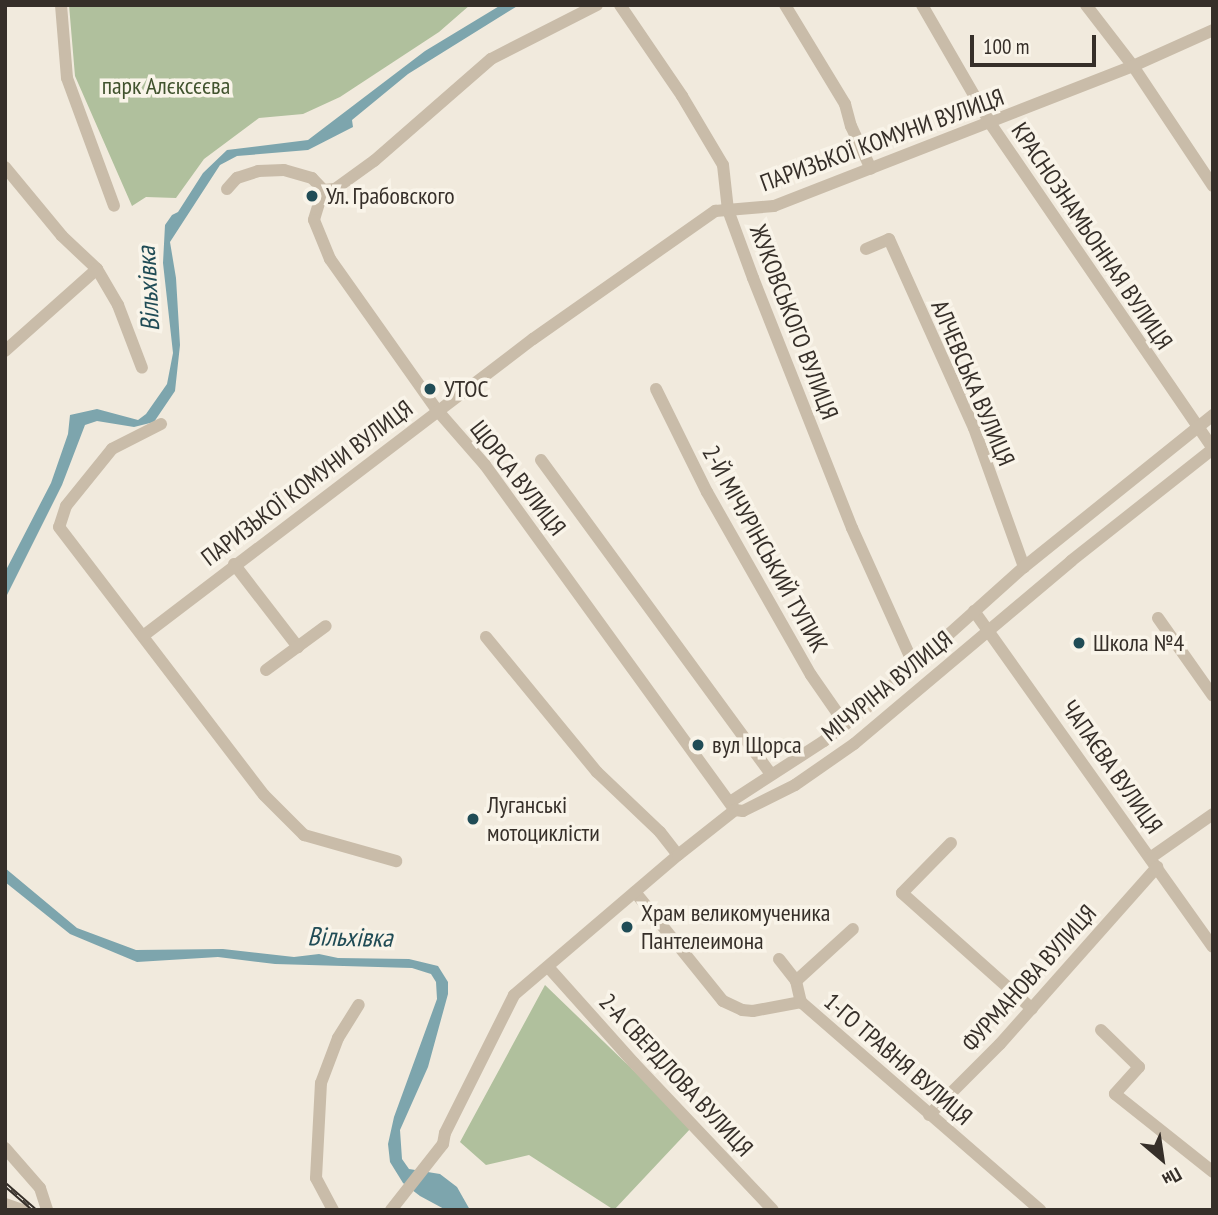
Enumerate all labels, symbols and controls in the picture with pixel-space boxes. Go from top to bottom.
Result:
scale bar [973,21,1099,65]
text: 100 m [983,33,1029,60]
park label: парк Алєксєєва [101,72,231,100]
street label: ПАРИЗЬКОЇ КОМУНИ ВУЛИЦЯ [756,82,1008,198]
street label: КРАСНОЗНАМЬОННАЯ ВУЛИЦЯ [1005,117,1179,355]
place label: Ул. Грабовского [326,182,456,210]
marker: Ул. Грабовского [304,188,320,204]
street label: ЖУКОВСЬКОГО ВУЛИЦЯ [744,221,844,423]
water label: Вільхівка [130,246,166,332]
street label: АЛЧЕВСЬКА ВУЛИЦЯ [925,296,1021,470]
place label: УТОС [444,375,488,403]
marker: УТОС [422,381,438,397]
street label: ПАРИЗЬКОЇ КОМУНИ ВУЛИЦЯ [196,394,418,572]
street label: ЩОРСА ВУЛИЦЯ [464,414,572,542]
street label: 2-Й МІЧУРІНСЬКИЙ ТУПИК [696,440,834,658]
street label: МІЧУРІНА ВУЛИЦЯ [816,624,958,748]
place label: Школа №4 [1093,629,1184,657]
marker: Школа №4 [1071,635,1087,651]
street label: ЧАПАЄВА ВУЛИЦЯ [1055,695,1169,839]
place label: вул Щорса [712,731,802,759]
marker: вул Щорса [690,737,706,753]
place label: Луганські мотоциклісти [487,791,600,847]
marker: Луганські мотоциклісти [465,811,481,827]
place label: Храм великомученика Пантелеимона [641,899,830,955]
street label: ФУРМАНОВА ВУЛИЦЯ [955,899,1103,1057]
marker: Храм великомученика Пантелеимона [619,919,635,935]
water label: Вільхівка [307,921,393,953]
street label: 2-А СВЕРДЛОВА ВУЛИЦЯ [593,987,759,1163]
street label: 1-ГО ТРАВНЯ ВУЛИЦЯ [818,987,978,1131]
north arrow [1127,1124,1197,1194]
text: Пн [1158,1162,1186,1192]

